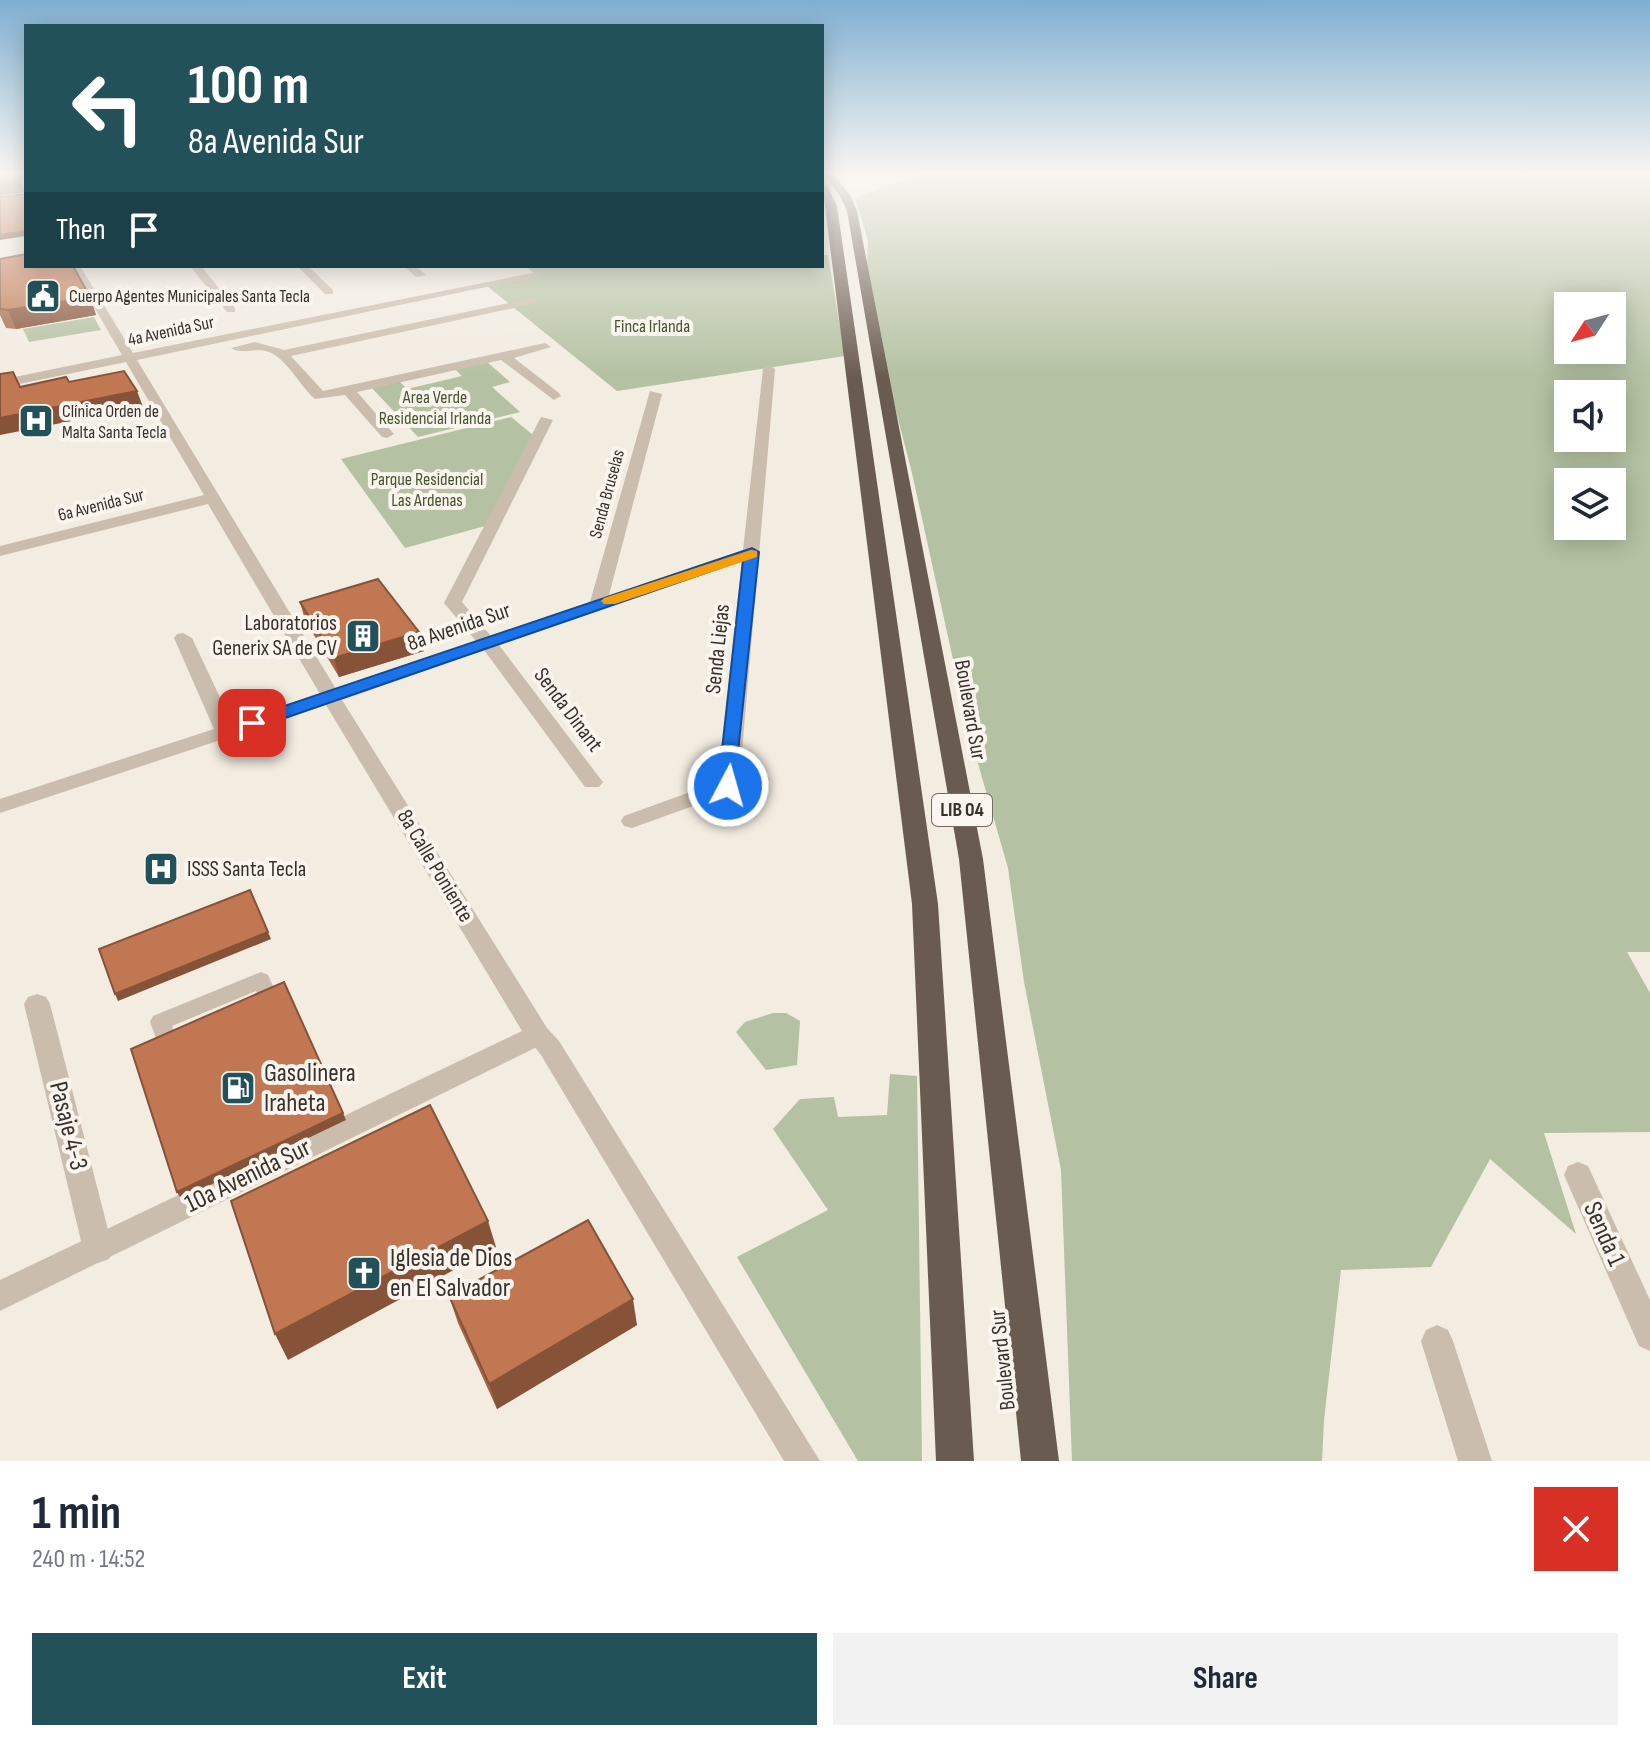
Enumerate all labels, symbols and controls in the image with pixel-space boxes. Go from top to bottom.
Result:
text: 100 m [188,53,309,120]
icon: left [56,56,160,160]
text: 8a Avenida Sur [188,121,364,164]
icon: arrive [122,208,166,252]
text: Then [56,212,106,248]
public building icon: Cuerpo Agentes Municipales Santa Tecla [24,277,62,315]
place label: Cuerpo Agentes Municipales Santa Tecla [69,286,310,307]
north arrow [1554,292,1626,364]
map controls [1554,292,1626,540]
street label: 4a Avenida Sur [126,312,216,350]
park label: Finca Irlanda [614,316,690,337]
button: sound [1554,380,1626,452]
park label: Area Verde Residencial Irlanda [379,387,491,429]
place label: Clínica Orden de Malta Santa Tecla [62,401,167,443]
hospital icon: Clínica Orden de Malta Santa Tecla [17,402,55,440]
street label: Senda Bruselas [585,447,629,541]
button: layers [1554,468,1626,540]
park label: Parque Residencial Las Ardenas [371,469,483,511]
street label: 6a Avenida Sur [56,484,146,526]
street label: 8a Avenida Sur [404,597,514,657]
street label: Senda Liejas [700,603,736,695]
place label: Laboratorios Generix SA de CV [212,610,337,662]
building icon: Laboratorios Generix SA de CV [344,617,382,655]
street label: Boulevard Sur [948,658,992,762]
street label: Senda Dinant [528,663,608,757]
pin [218,689,286,757]
icon: arrive [230,701,274,745]
position arrow [686,744,770,828]
road number: LIB 04 [932,794,992,826]
street label: 8a Calle Poniente [391,805,479,927]
hospital icon: ISSS Santa Tecla [142,850,180,888]
place label: ISSS Santa Tecla [187,856,306,883]
place label: Gasolinera Iraheta [264,1058,356,1119]
fuel station icon: Gasolinera Iraheta [219,1069,257,1107]
street label: Pasaje 4-3 [42,1078,94,1174]
street label: 10a Avenida Sur [180,1132,317,1220]
street label: Senda 1 [1576,1197,1632,1271]
place label: Iglesia de Dios en El Salvador [390,1243,512,1304]
church icon: Iglesia de Dios en El Salvador [345,1254,383,1292]
street label: Boulevard Sur [984,1308,1022,1412]
text: 1 min [32,1485,121,1542]
button: close [1534,1487,1618,1571]
text: 240 m · 14:52 [32,1544,145,1575]
button: Exit [32,1633,817,1725]
button: Share [833,1633,1618,1725]

